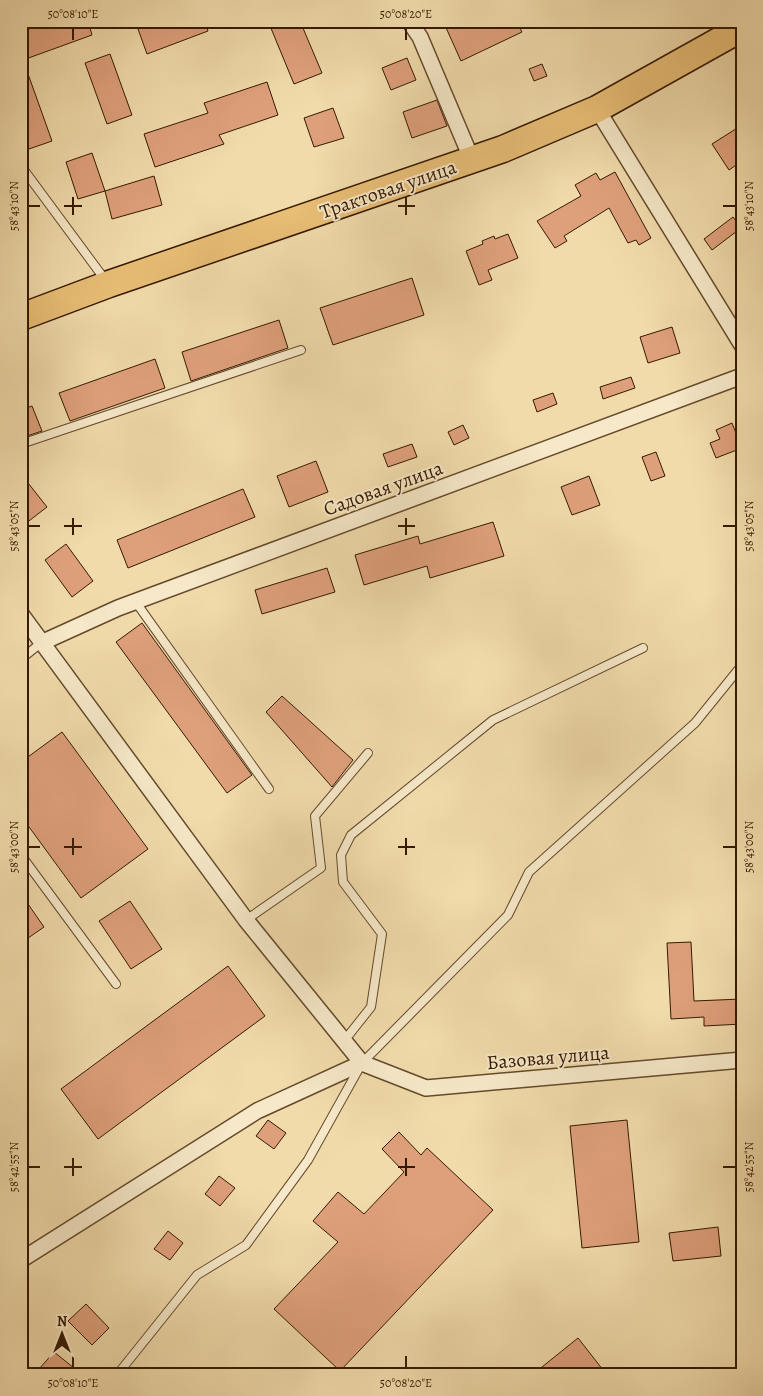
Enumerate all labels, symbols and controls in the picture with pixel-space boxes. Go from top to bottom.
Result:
text: 50°08'10"E [48,6,98,22]
text: 50°08'20"E [380,6,432,22]
street label: Трактовая улица [316,153,461,225]
text: 58°43'10"N [6,181,22,231]
text: 58°43'10"N [741,181,757,231]
street label: Садовая улица [320,454,447,523]
text: 58°43'05"N [6,500,22,551]
text: 58°43'05"N [741,500,757,551]
text: 58°43'00"N [6,821,22,873]
text: 58°43'00"N [741,821,757,873]
street label: Базовая улица [485,1039,611,1076]
text: 58°42'55"N [6,1141,22,1192]
text: 58°42'55"N [741,1141,757,1192]
north arrow [38,1308,88,1358]
text: N [57,1312,67,1331]
text: 50°08'10"E [48,1375,98,1391]
text: 50°08'20"E [380,1375,432,1391]

